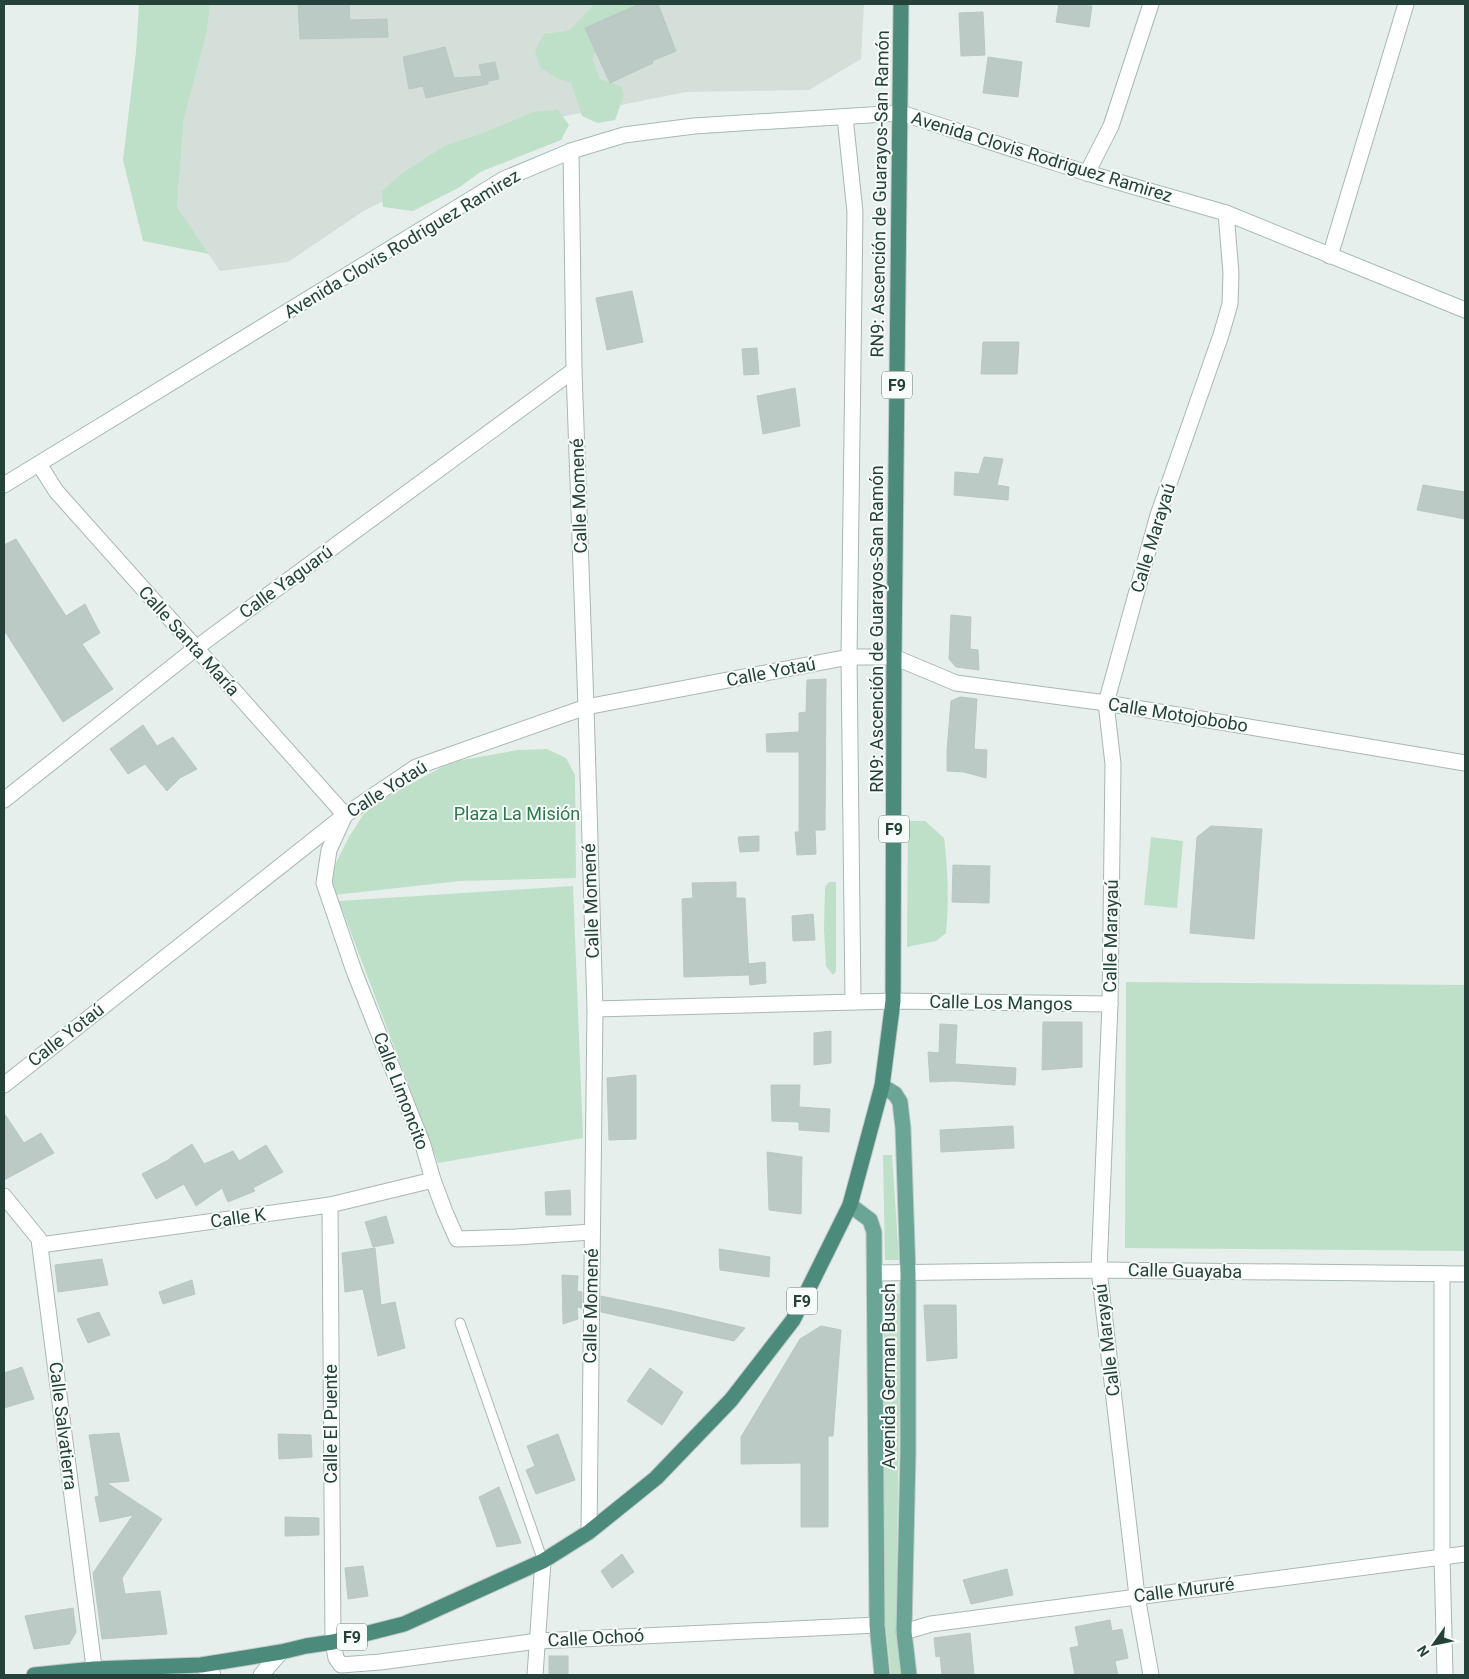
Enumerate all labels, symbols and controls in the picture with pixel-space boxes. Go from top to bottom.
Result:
street label: RN9: Ascención de Guarayos-San Ramón [866,30,893,358]
street label: Avenida Clovis Rodriguez Ramirez [909,107,1175,206]
street label: Avenida Clovis Rodriguez Ramirez [280,165,524,323]
road number: F9 [882,372,912,398]
street label: Calle Momené [566,438,591,554]
street label: RN9: Ascención de Guarayos-San Ramón [866,465,887,793]
street label: Calle Marayaú [1126,481,1179,595]
street label: Calle Yaguarú [235,541,336,622]
street label: Calle Santa María [134,581,244,700]
street label: Calle Yotaú [725,653,817,690]
street label: Calle Motojobobo [1107,693,1250,736]
street label: Calle Yotaú [343,756,431,821]
park label: Plaza La Misión [454,803,580,824]
road number: F9 [879,816,909,842]
street label: Calle Momené [578,843,603,959]
street label: Calle Marayaú [1099,879,1122,993]
street label: Calle Los Mangos [929,991,1073,1014]
street label: Calle Yotaú [24,999,108,1071]
street label: Calle Limoncito [369,1029,434,1153]
street label: Calle K [209,1203,268,1232]
street label: Calle Momené [579,1248,602,1364]
street label: Calle Guayaba [1128,1259,1242,1282]
street label: Avenida German Busch [878,1283,899,1469]
street label: Calle Marayaú [1089,1283,1124,1398]
road number: F9 [787,1288,817,1314]
street label: Calle Salvatierra [45,1361,82,1491]
street label: Calle El Puente [320,1364,341,1484]
street label: Calle Mururé [1132,1573,1236,1606]
north arrow [1409,1619,1459,1669]
road number: F9 [337,1624,367,1650]
street label: Calle Ochoó [547,1624,645,1651]
text: N [1414,1643,1433,1660]

